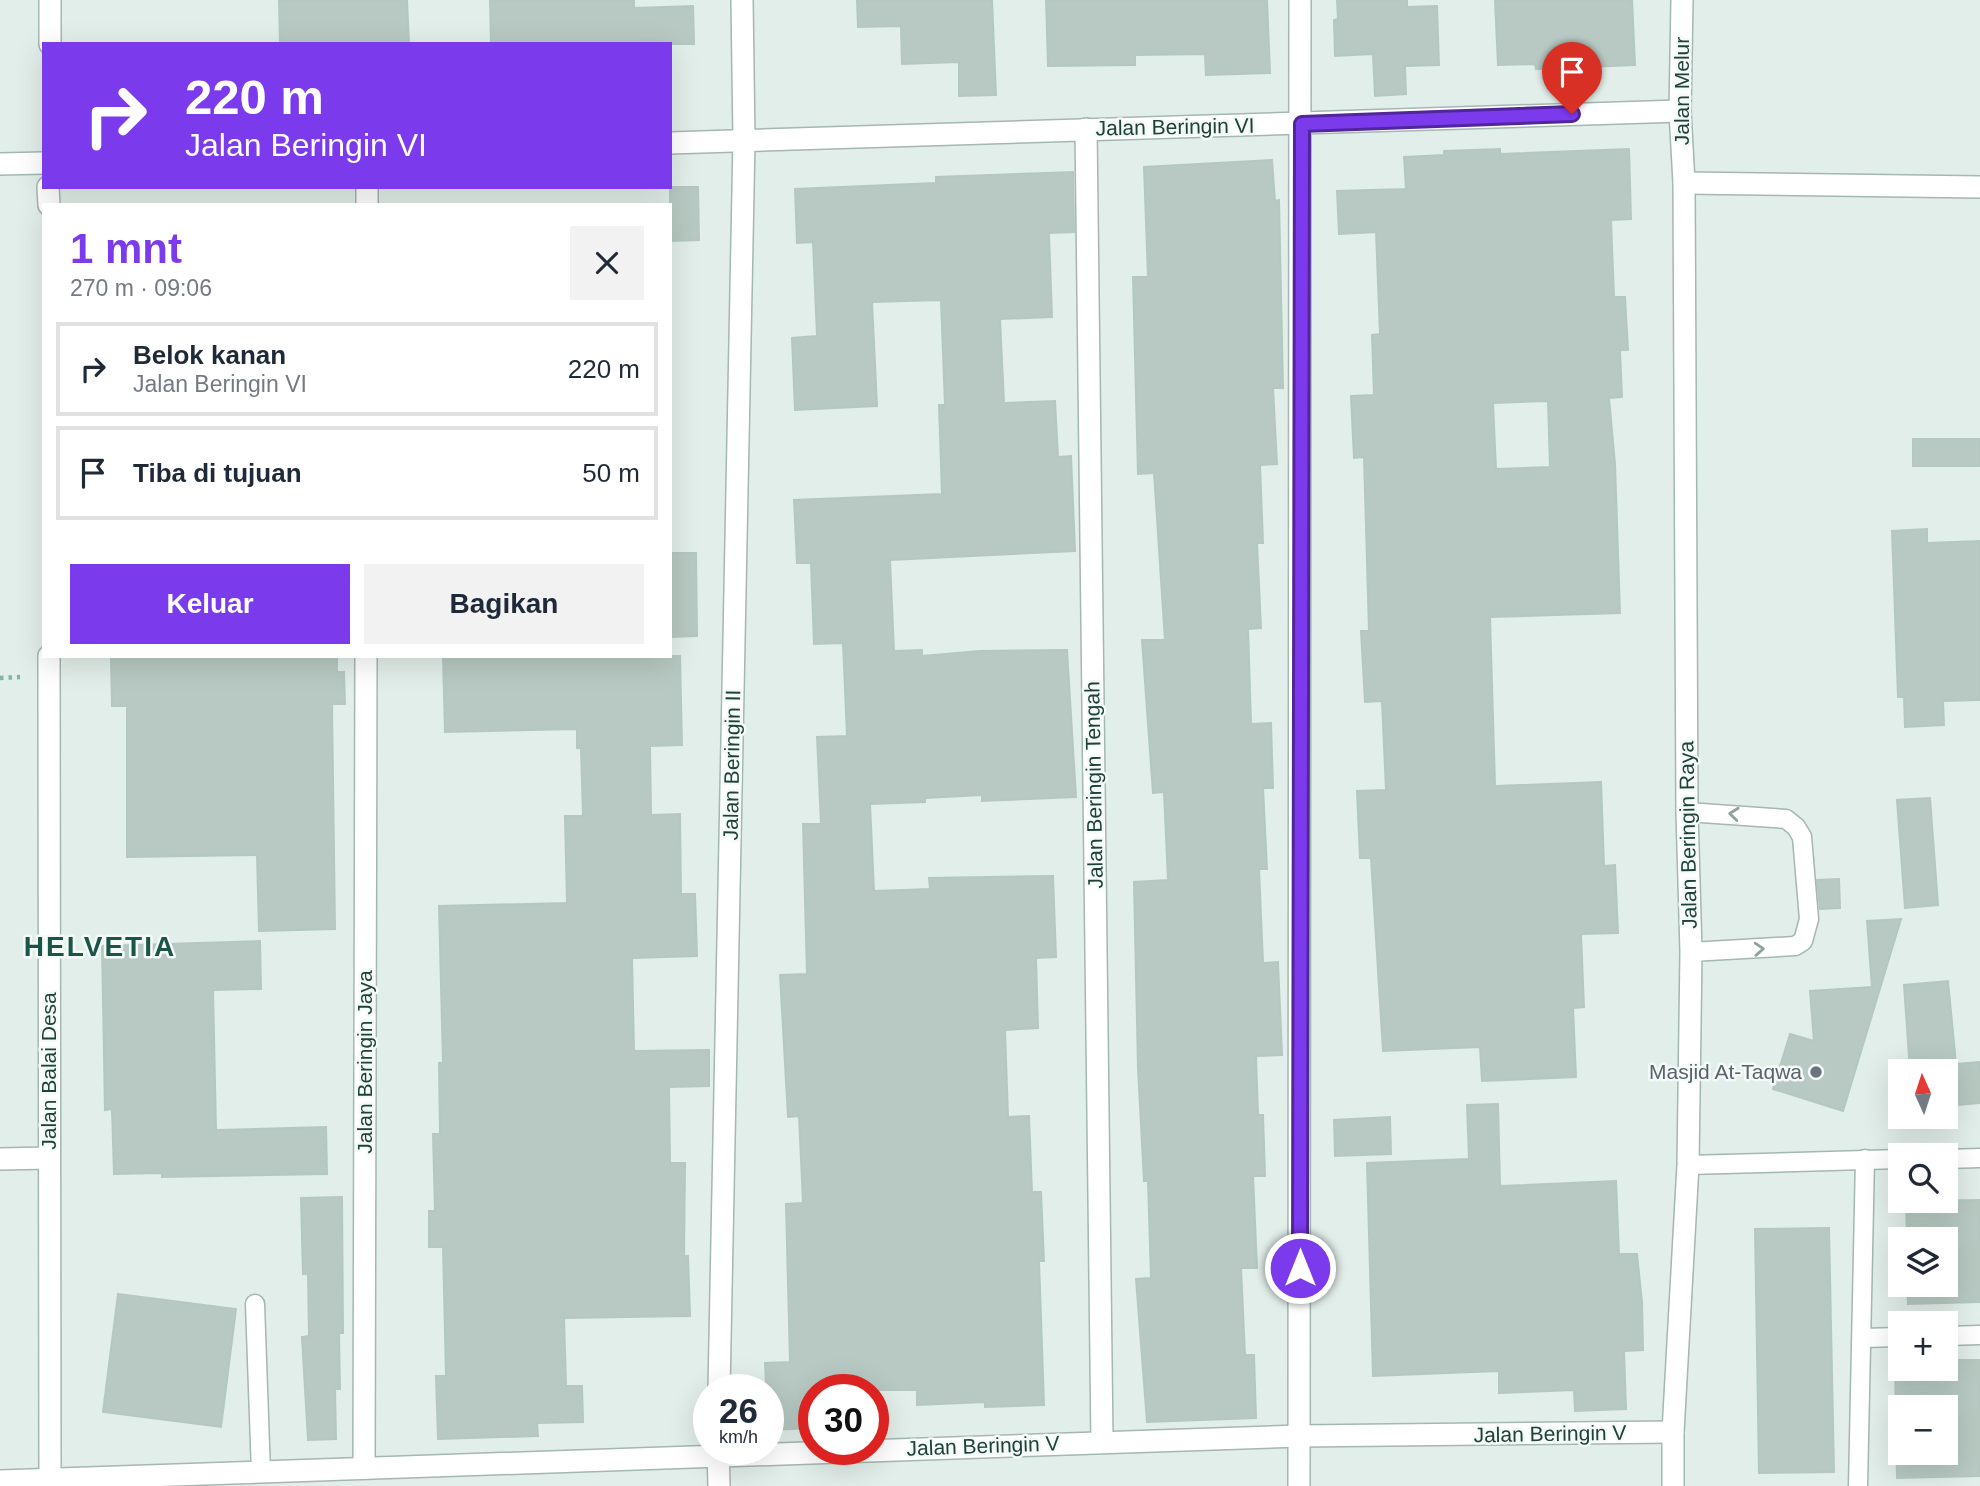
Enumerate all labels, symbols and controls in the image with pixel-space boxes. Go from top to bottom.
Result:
street label: Jalan Melur [1670,37,1693,145]
pin [1542,42,1602,114]
icon: arrive [1553,53,1591,91]
icon: right [70,70,161,161]
text: 220 m [185,70,324,124]
street label: Jalan Beringin VI [1095,114,1255,139]
text: Jalan Beringin VI [185,127,427,163]
text: 1 mnt [70,225,182,272]
button: close [570,226,644,300]
text: 270 m · 09:06 [70,275,212,301]
text: Belok kanan [133,340,286,370]
icon: right [74,350,112,388]
text: 220 m [568,354,640,384]
text: Jalan Beringin VI [133,371,307,397]
icon: arrive [74,454,112,492]
text: Tiba di tujuan [133,458,302,488]
text: 50 m [582,458,640,488]
button: Keluar [70,564,350,644]
button: Bagikan [364,564,644,644]
street label: Jalan Beringin Tengah [1080,681,1107,889]
street label: Jalan Beringin II [719,690,744,840]
street label: Jalan Beringin Raya [1674,741,1701,929]
one-way arrow [1728,806,1740,821]
district label: HELVETIA [24,931,176,962]
one-way arrow [1754,942,1765,957]
street label: Jalan Beringin Jaya [353,970,376,1154]
street label: Jalan Balai Desa [37,992,60,1150]
north arrow [1888,1059,1958,1129]
map controls [1888,1059,1958,1465]
place label: Masjid At-Taqwa [1649,1060,1802,1083]
marker: Masjid At-Taqwa [1808,1064,1824,1080]
button: search [1888,1143,1958,1213]
button: layers [1888,1227,1958,1297]
position arrow [1263,1231,1337,1305]
button: + [1888,1311,1958,1381]
speed limit sign: 30 [798,1374,889,1465]
text: 26 [719,1391,758,1430]
button: − [1888,1395,1958,1465]
street label: Jalan Beringin V [1473,1421,1627,1446]
text: km/h [719,1427,758,1447]
street label: Jalan Beringin V [906,1431,1060,1460]

